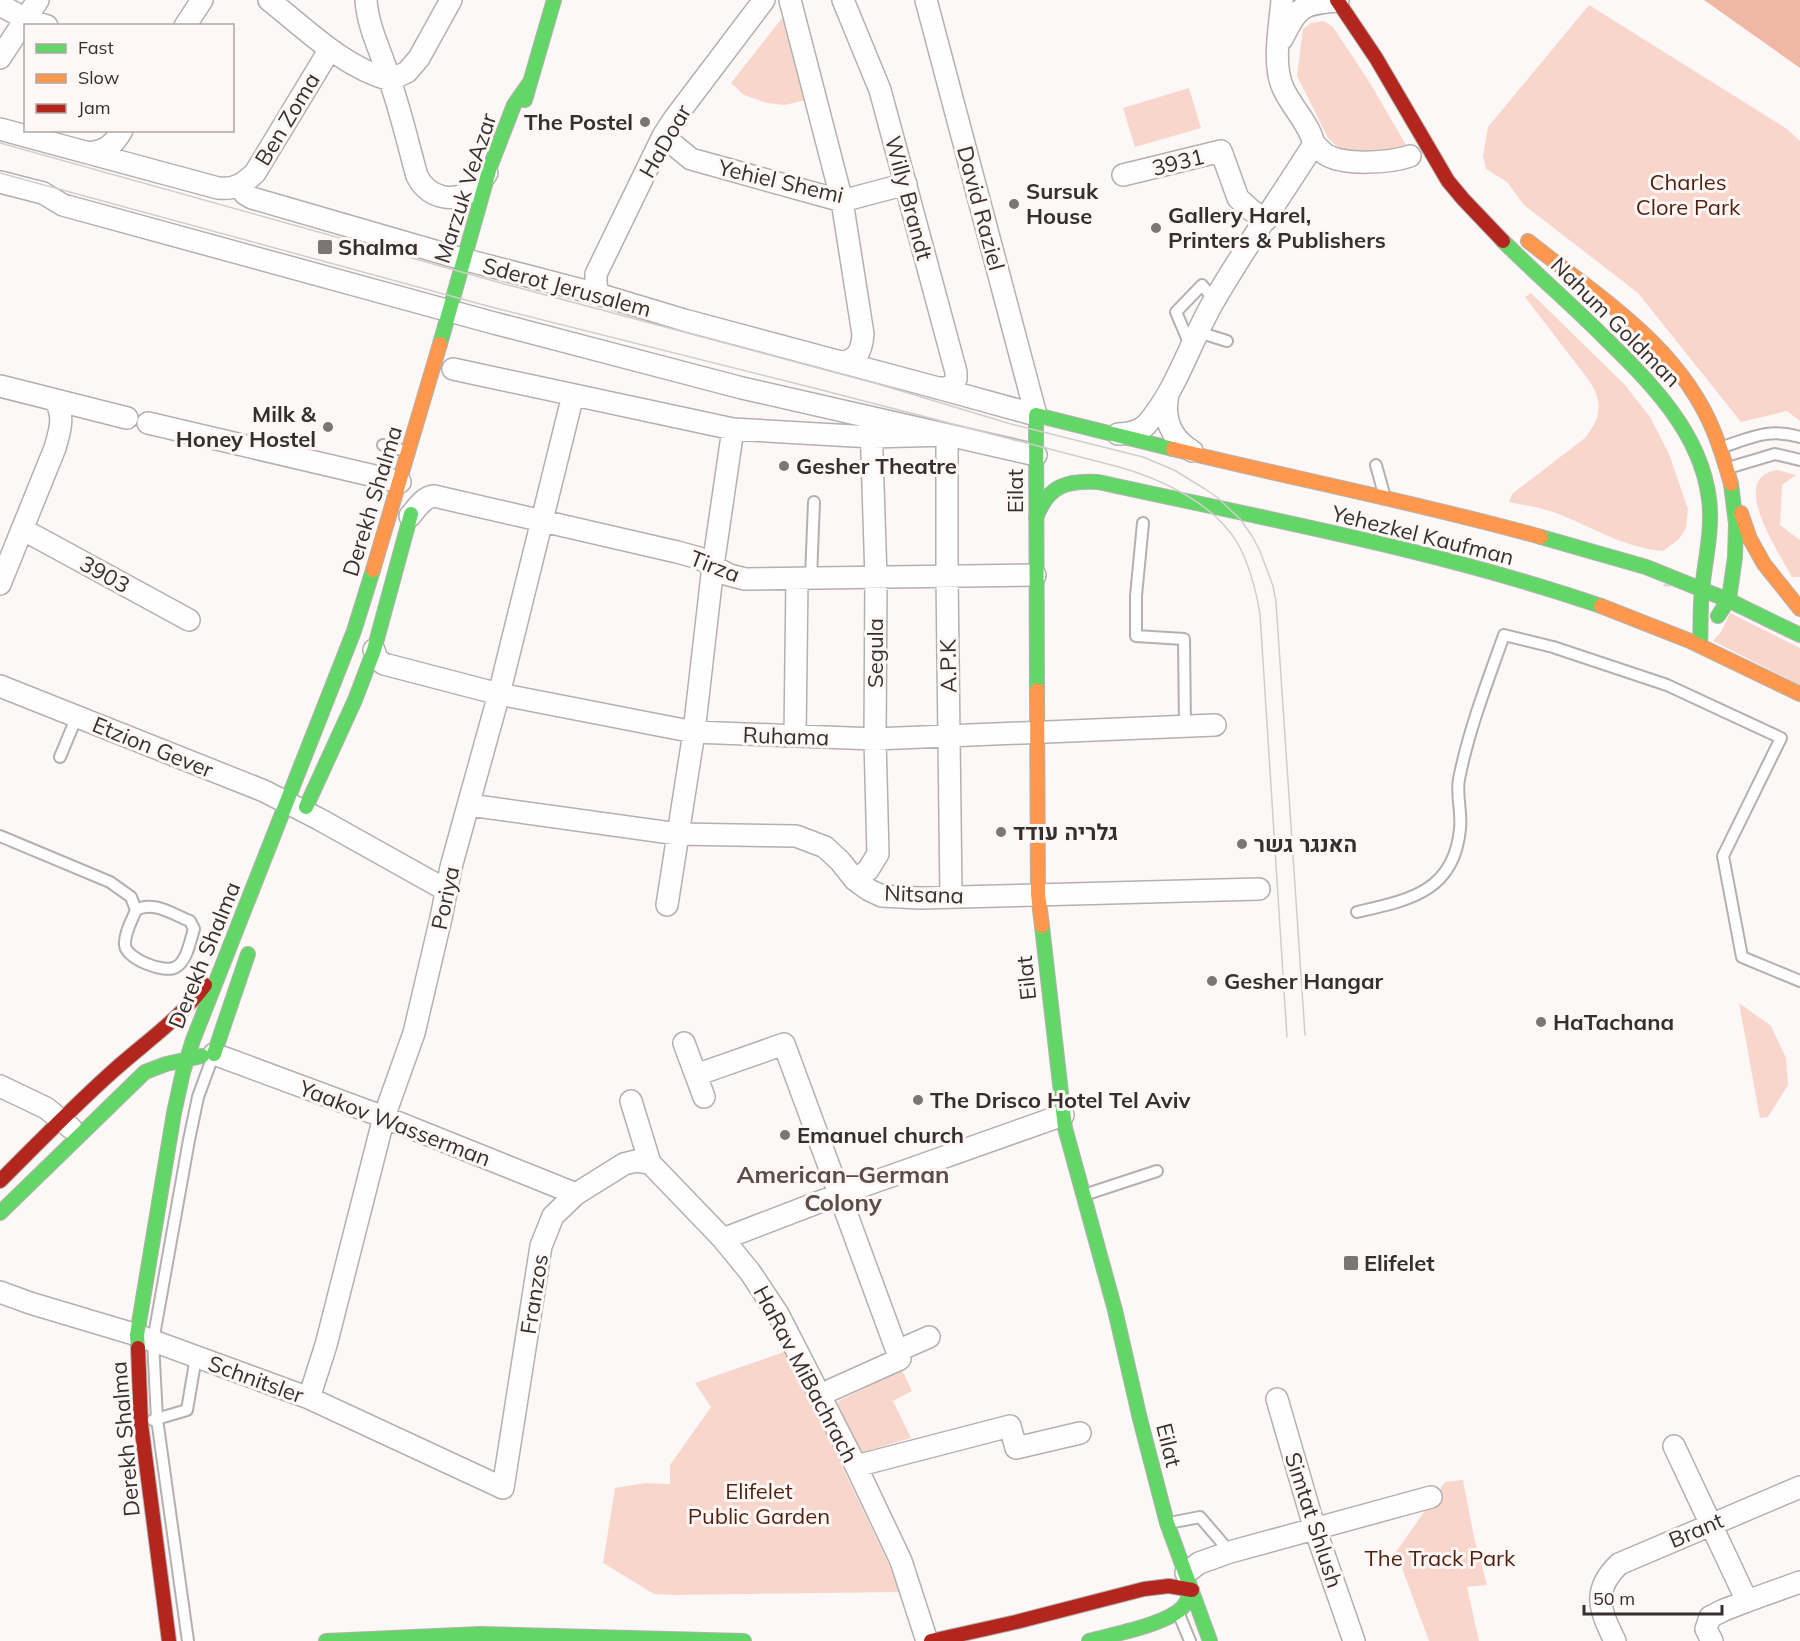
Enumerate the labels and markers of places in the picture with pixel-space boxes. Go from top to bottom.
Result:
place label: The Postel [524,108,633,136]
marker: The Postel [638,115,652,129]
place label: Sursuk House [1026,177,1099,230]
marker: Sursuk House [1007,197,1021,211]
place label: Gallery Harel, Printers & Publishers [1168,201,1386,254]
marker: Gallery Harel, Printers & Publishers [1149,221,1163,235]
place label: Shalma [338,233,418,261]
marker: Shalma [316,238,334,256]
place label: Milk & Honey Hostel [176,400,317,453]
marker: Milk & Honey Hostel [321,420,335,434]
place label: Gesher Theatre [796,452,957,480]
marker: Gesher Theatre [777,459,791,473]
place label: גלריה עודד [1013,818,1118,846]
marker: גלריה עודד [994,825,1008,839]
place label: האנגר גשר [1254,830,1357,858]
marker: האנגר גשר [1235,837,1249,851]
place label: Gesher Hangar [1224,967,1384,995]
marker: Gesher Hangar [1205,974,1219,988]
place label: HaTachana [1553,1008,1674,1036]
marker: HaTachana [1534,1015,1548,1029]
place label: The Drisco Hotel Tel Aviv [930,1086,1190,1114]
marker: The Drisco Hotel Tel Aviv [911,1093,925,1107]
place label: Emanuel church [797,1121,964,1149]
marker: Emanuel church [778,1128,792,1142]
place label: Elifelet [1364,1249,1435,1277]
marker: Elifelet [1342,1254,1360,1272]

